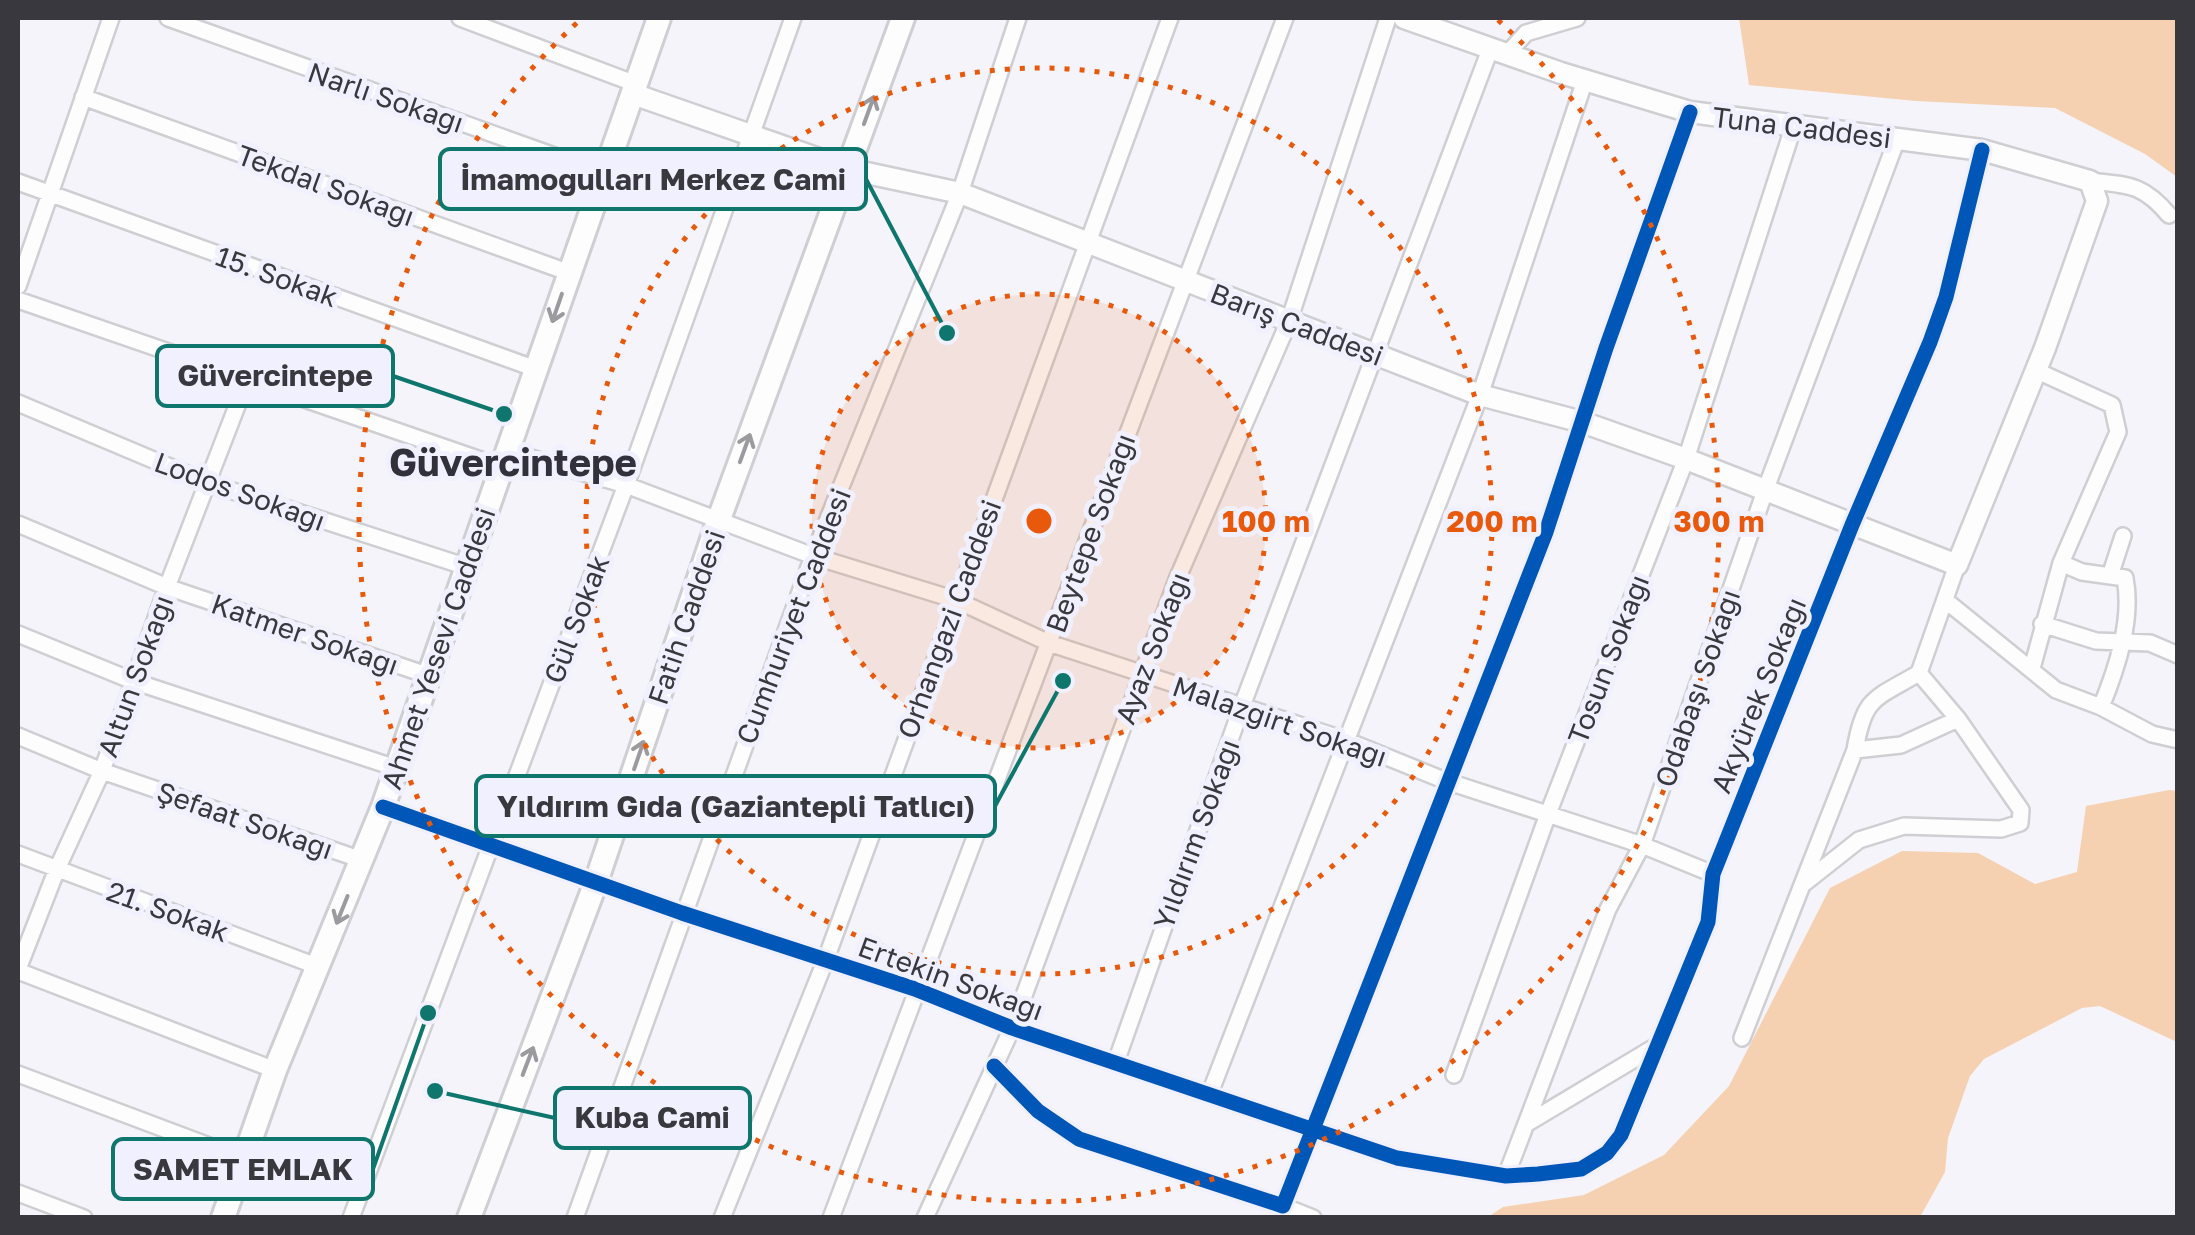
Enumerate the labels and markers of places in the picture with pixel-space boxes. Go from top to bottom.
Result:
callout: İmamoğulları Merkez Cami [440,149,866,209]
callout: Güvercintepe [157,346,393,406]
centre of rings [1021,503,1057,539]
callout: Yıldırım Gıda (Gaziantepli Tatlıcı) [476,776,995,836]
callout: Kuba Cami [555,1088,750,1148]
callout: SAMET EMLAK [113,1139,373,1199]

